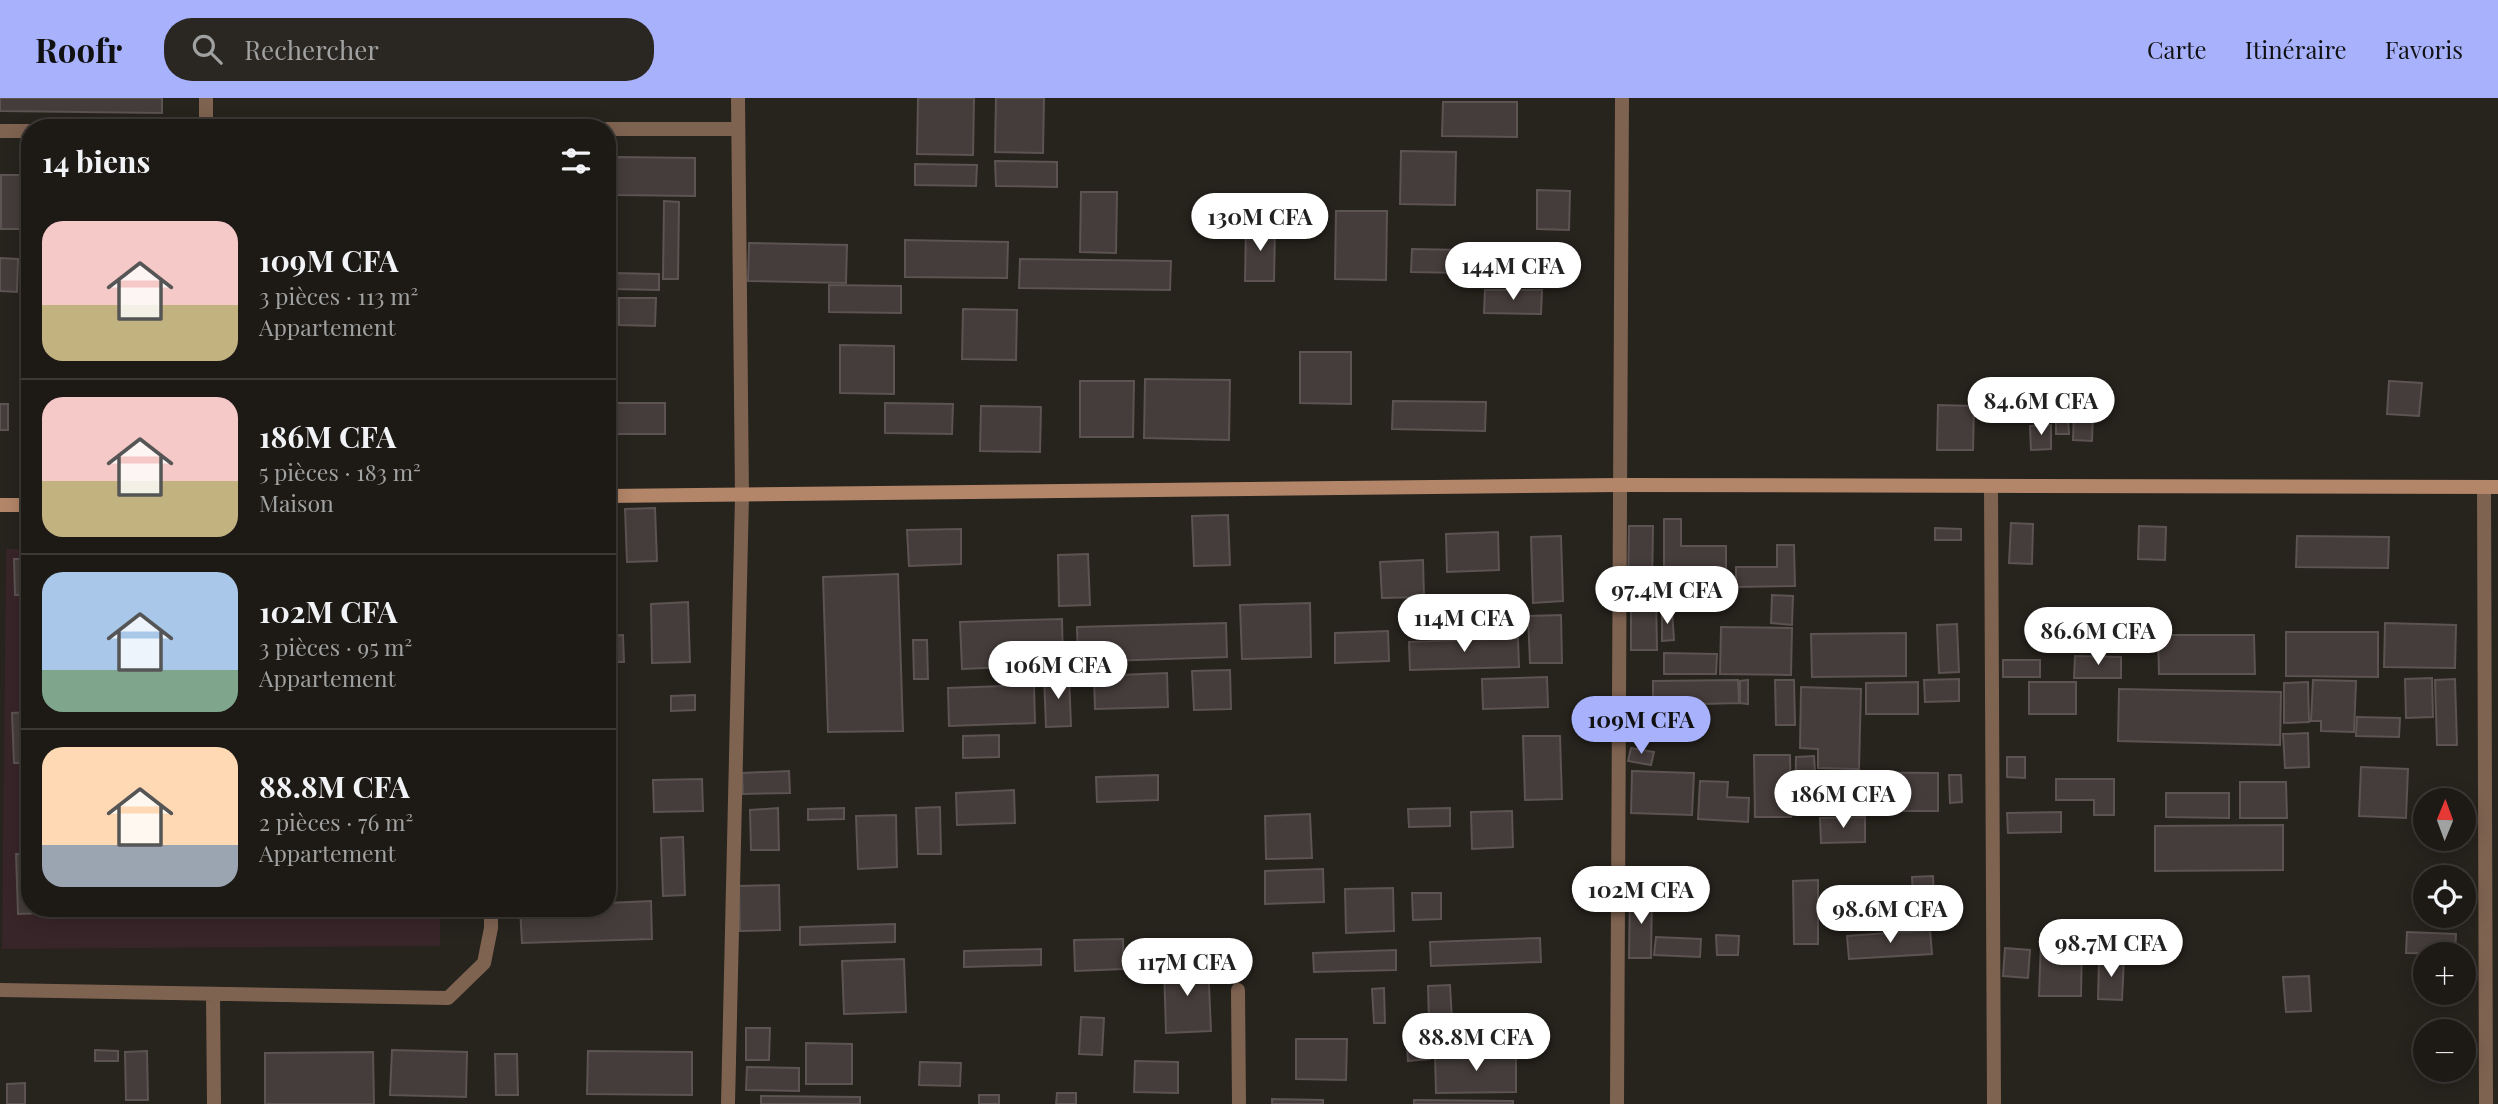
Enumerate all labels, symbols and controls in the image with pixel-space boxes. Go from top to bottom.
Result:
search box [164,18,654,81]
text: Roofr [35,27,122,71]
icon: search [188,30,226,68]
text: Rechercher [244,32,379,67]
text: Carte [2147,33,2207,65]
text: Itinéraire [2245,33,2347,65]
text: Favoris [2385,33,2463,65]
text: 14 biens [42,141,150,181]
icon: filters [557,142,595,180]
pin: 130M CFA [1188,194,1332,253]
text: 130M CFA [1207,200,1313,231]
text: 109M CFA [259,240,399,280]
pin: 144M CFA [1441,242,1585,302]
icon: home [98,249,182,333]
text: 144M CFA [1461,249,1565,280]
text: 3 pièces · 113 m² [259,280,418,311]
text: Appartement [259,311,396,342]
pin: 84.6M CFA [1961,378,2121,437]
text: 84.6M CFA [1984,384,2098,415]
text: 186M CFA [259,416,396,456]
icon: home [98,425,182,509]
text: 5 pièces · 183 m² [259,456,421,487]
text: Maison [259,487,334,518]
pin: 97.4M CFA [1587,566,1747,626]
text: 97.4M CFA [1611,573,1723,604]
text: 102M CFA [259,591,398,631]
pin: 114M CFA [1392,594,1536,654]
icon: home [98,600,182,684]
text: 114M CFA [1414,601,1514,632]
pin: 86.6M CFA [2018,608,2178,667]
text: 86.6M CFA [2040,614,2156,645]
text: 3 pièces · 95 m² [259,631,412,662]
pin: 106M CFA [986,642,1130,701]
text: 106M CFA [1004,648,1112,679]
text: Appartement [259,662,396,693]
pin: 109M CFA [1569,696,1713,756]
text: 109M CFA [1588,703,1694,734]
text: 88.8M CFA [259,766,410,806]
pin: 186M CFA [1771,770,1915,830]
icon: home [98,775,182,859]
text: 186M CFA [1790,777,1896,808]
north arrow [2413,788,2476,850]
map controls [2413,788,2476,1082]
text: 2 pièces · 76 m² [259,806,413,837]
text: Appartement [259,837,396,868]
button: locate [2413,865,2476,928]
pin: 102M CFA [1569,866,1713,926]
text: 102M CFA [1588,873,1694,904]
pin: 98.6M CFA [1810,886,1970,945]
text: 98.6M CFA [1832,892,1948,923]
pin: 98.7M CFA [2031,920,2191,979]
text: 98.7M CFA [2055,926,2167,957]
pin: 117M CFA [1115,939,1259,998]
button: + [2413,942,2476,1005]
text: 117M CFA [1138,945,1236,976]
pin: 88.8M CFA [1396,1014,1556,1073]
button: − [2413,1019,2476,1082]
text: 88.8M CFA [1418,1020,1534,1051]

